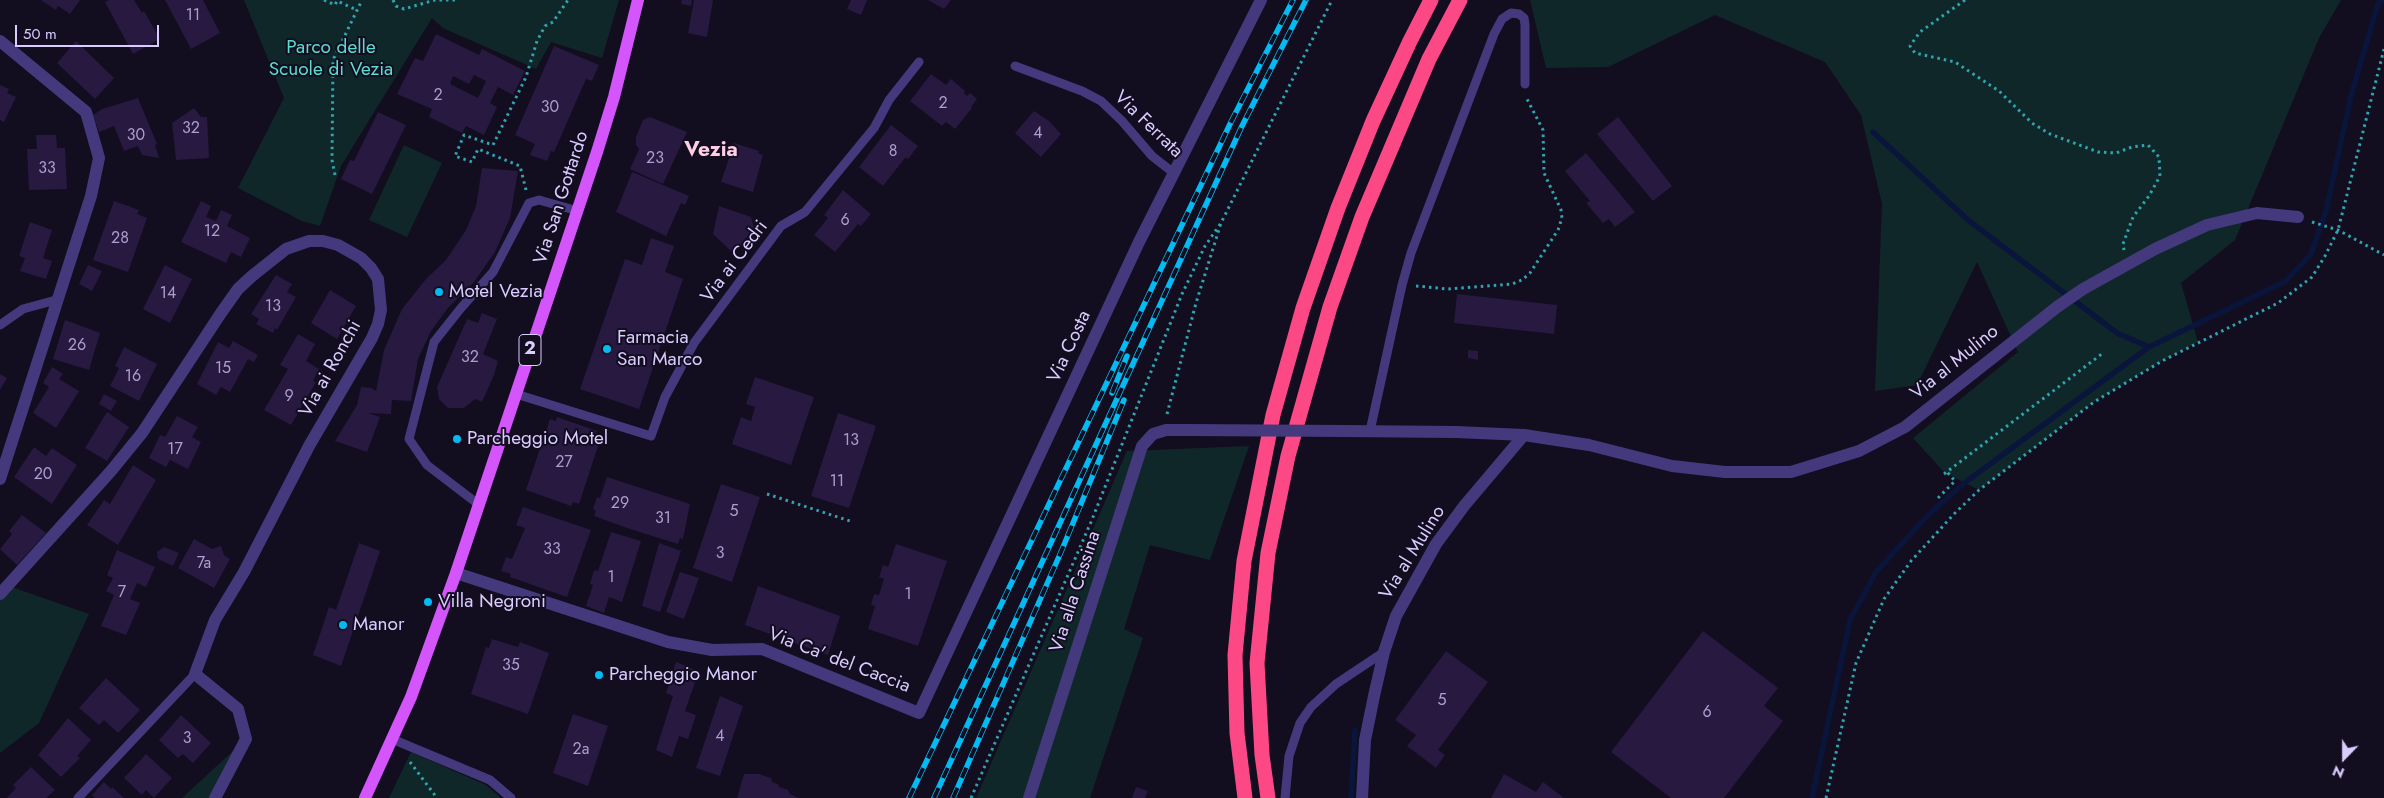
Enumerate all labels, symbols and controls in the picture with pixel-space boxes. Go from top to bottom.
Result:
house number: 11 [186,6,200,26]
scale bar [18,15,161,47]
text: 50 m [23,23,57,45]
park label: Parco delle Scuole di Vezia [269,37,393,81]
house number: 2 [433,86,443,106]
street label: Via Ferrata [1109,87,1187,163]
house number: 2 [938,94,948,114]
house number: 30 [541,98,559,118]
house number: 32 [182,119,200,139]
house number: 4 [1033,124,1043,144]
house number: 30 [127,126,145,146]
street label: Via San Gottardo [530,129,594,267]
district label: Vezia [684,138,738,164]
house number: 8 [889,142,897,162]
house number: 23 [646,149,664,169]
house number: 33 [38,159,56,179]
house number: 6 [840,211,850,231]
street label: Via ai Cedri [697,216,773,308]
house number: 12 [204,222,220,242]
house number: 28 [111,229,129,249]
place label: Motel Vezia [449,281,543,303]
house number: 14 [160,284,176,304]
marker: Motel Vezia [433,286,445,298]
house number: 13 [265,297,281,317]
street label: Via Costa [1043,307,1097,387]
street label: Via ai Ronchi [295,317,367,421]
street label: Via al Mulino [1906,321,2004,405]
place label: Farmacia San Marco [617,327,702,371]
road number: 2 [519,334,541,366]
house number: 26 [68,336,86,356]
marker: Farmacia San Marco [601,343,613,355]
house number: 32 [461,348,479,368]
house number: 15 [215,359,231,379]
house number: 16 [125,367,141,387]
house number: 9 [284,387,294,407]
place label: Parcheggio Motel [467,428,608,450]
house number: 13 [843,431,859,451]
marker: Parcheggio Motel [451,433,463,445]
house number: 17 [167,440,183,460]
house number: 27 [555,453,573,473]
house number: 20 [34,465,52,485]
house number: 11 [830,472,844,492]
house number: 29 [611,494,629,514]
house number: 5 [729,502,739,522]
street label: Via al Mulino [1375,502,1451,604]
house number: 31 [655,509,671,529]
street label: Via alla Cassina [1046,528,1106,656]
house number: 33 [543,540,561,560]
house number: 3 [716,544,724,564]
house number: 7a [197,554,211,574]
house number: 1 [607,568,615,588]
house number: 7 [118,583,126,603]
house number: 1 [904,585,912,605]
place label: Villa Negroni [438,591,546,613]
marker: Villa Negroni [422,596,434,608]
place label: Manor [353,614,404,636]
marker: Manor [337,619,349,631]
street label: Via Ca' del Caccia [765,623,913,699]
house number: 35 [502,656,520,676]
place label: Parcheggio Manor [609,664,757,686]
marker: Parcheggio Manor [593,669,605,681]
house number: 5 [1437,691,1447,711]
house number: 6 [1702,703,1712,723]
house number: 4 [715,727,725,747]
house number: 3 [183,729,191,749]
north arrow [2319,733,2369,783]
house number: 2a [573,740,589,760]
text: N [2329,761,2347,783]

